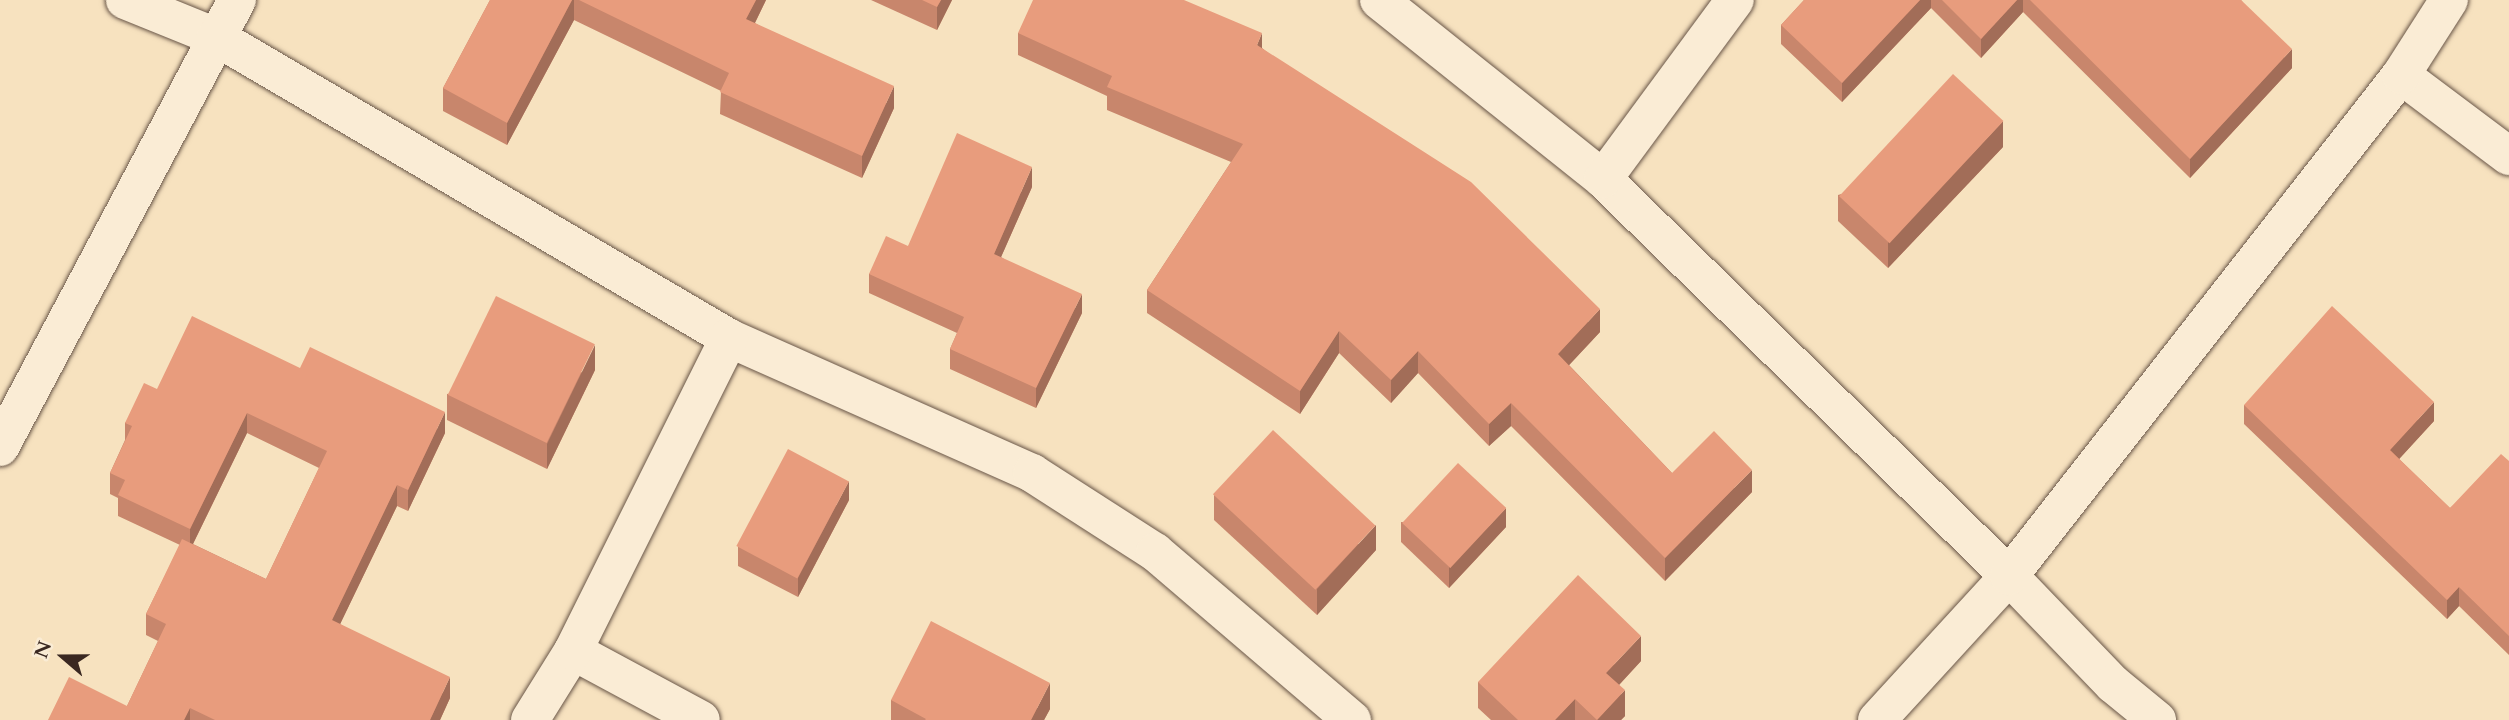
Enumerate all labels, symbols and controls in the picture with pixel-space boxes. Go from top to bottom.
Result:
north arrow [28,622,98,692]
text: N [28,638,58,662]

